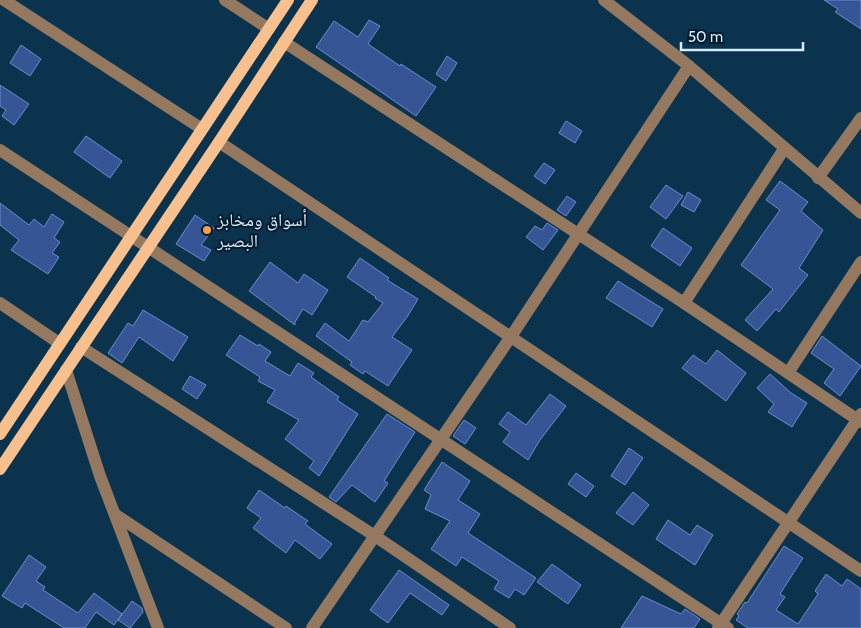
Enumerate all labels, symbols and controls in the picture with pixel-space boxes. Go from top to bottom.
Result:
scale bar [681,20,804,52]
text: 50 m [688,28,723,46]
place label: أسواق ومخابز البصير [216,209,307,252]
marker: أسواق ومخابز البصير [201,224,213,236]

